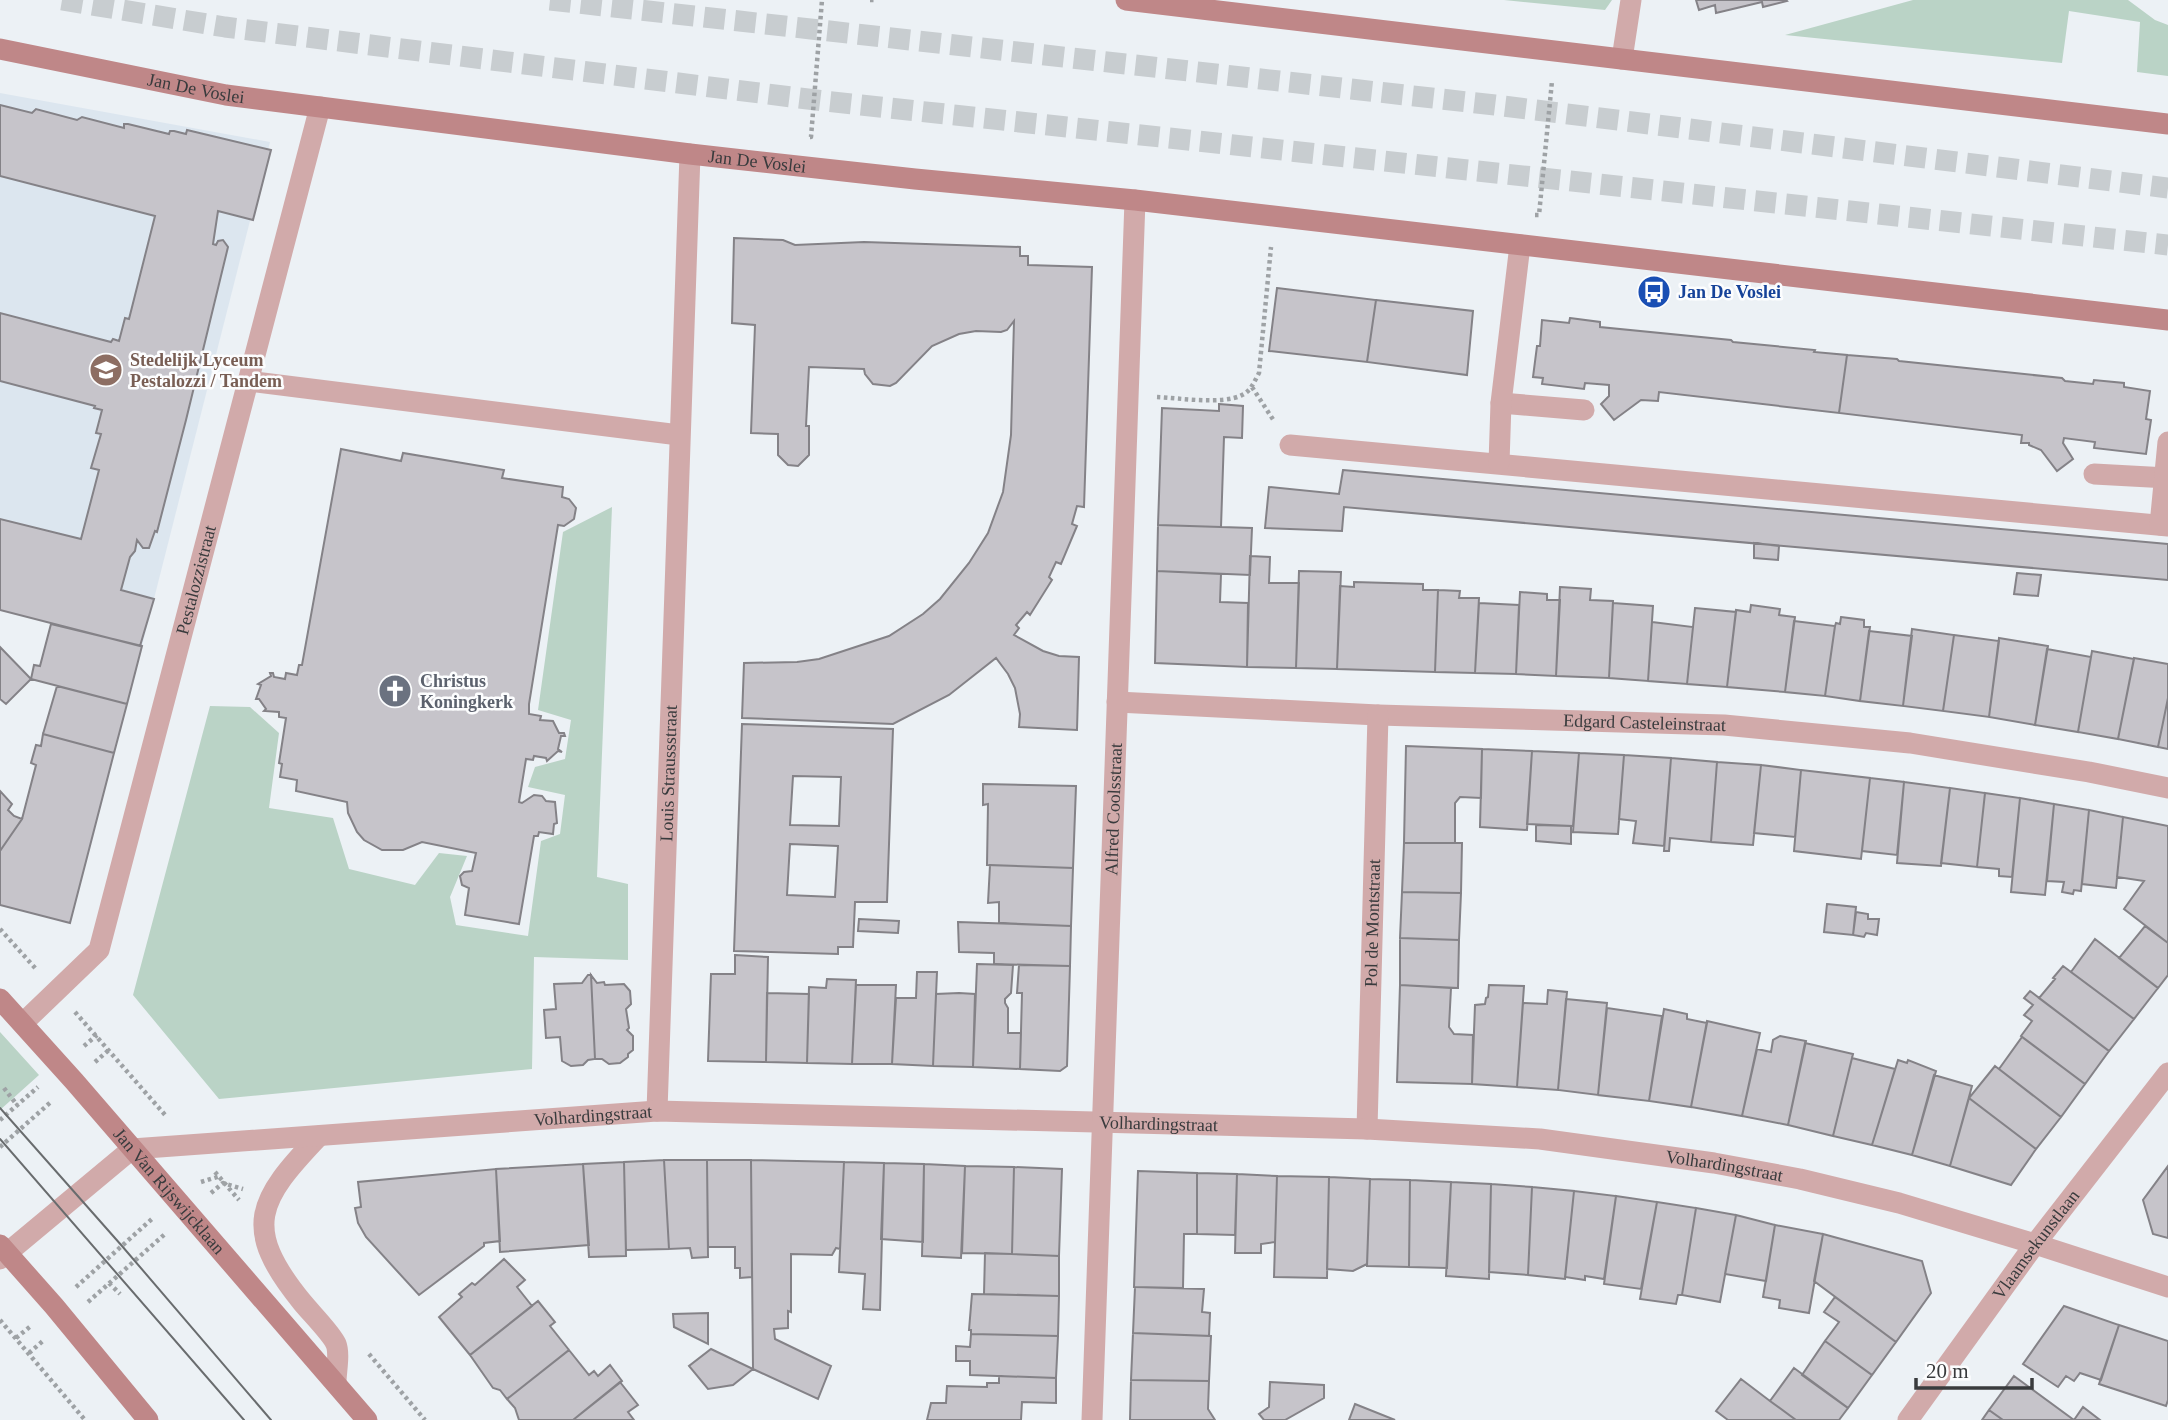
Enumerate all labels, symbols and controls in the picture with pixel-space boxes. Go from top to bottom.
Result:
street label: Jan De Voslei [146,69,246,107]
street label: Jan De Voslei [707,146,807,177]
bus stop icon: Jan De Voslei [1635,273,1673,311]
place label: Jan De Voslei [1678,282,1781,302]
place label: Stedelijk Lyceum Pestalozzi / Tandem [130,350,282,391]
school or university icon: Stedelijk Lyceum Pestalozzi / Tandem [87,351,125,389]
street label: Pestalozzistraat [172,523,220,637]
place label: Christus Koningkerk [420,671,513,712]
church icon: Christus Koningkerk [376,672,414,710]
street label: Louis Straussstraat [656,705,681,842]
street label: Edgard Casteleinstraat [1563,710,1726,735]
street label: Alfred Coolsstraat [1101,743,1126,876]
street label: Pol de Montstraat [1361,859,1384,987]
street label: Volhardingstraat [533,1101,653,1130]
street label: Volhardingstraat [1099,1112,1218,1135]
street label: Jan Van Rijswijcklaan [109,1124,229,1258]
street label: Volhardingstraat [1664,1146,1785,1186]
street label: Vlaamsekunstlaan [1988,1186,2083,1303]
scale bar [1916,1346,2032,1390]
text: 20 m [1926,1359,1969,1383]

